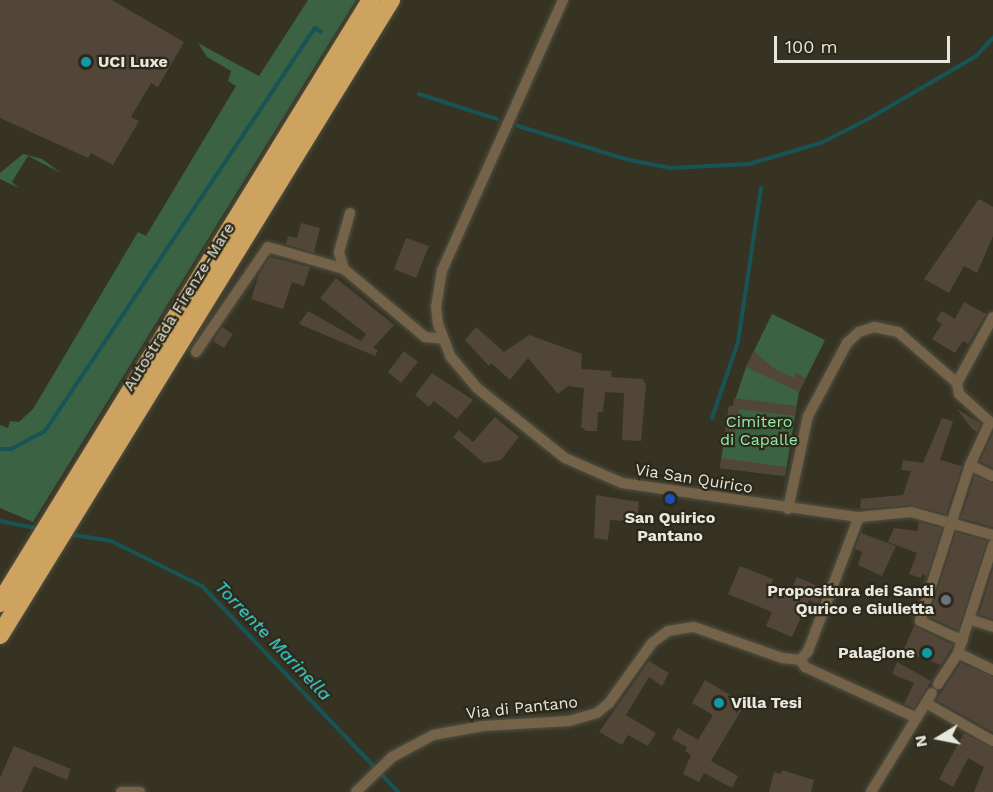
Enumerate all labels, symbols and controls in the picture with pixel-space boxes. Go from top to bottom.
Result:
scale bar [777,24,952,62]
text: 100 m [785,36,838,57]
place label: UCI Luxe [98,52,168,72]
marker: UCI Luxe [79,55,93,69]
street label: Autostrada Firenze-Mare [119,219,239,395]
park label: Cimitero di Capalle [720,412,798,450]
street label: Via San Quirico [634,460,754,498]
marker: San Quirico Pantano [663,492,677,506]
place label: San Quirico Pantano [625,508,715,546]
water label: Torrente Marinella [210,577,336,705]
place label: Propositura dei Santi Qurico e Giulietta [767,581,934,619]
marker: Propositura dei Santi Qurico e Giulietta [939,593,953,607]
place label: Palagione [838,643,915,663]
marker: Palagione [920,646,934,660]
street label: Via di Pantano [465,693,579,723]
place label: Villa Tesi [731,693,802,713]
marker: Villa Tesi [712,696,726,710]
north arrow [909,708,969,768]
text: N [910,734,931,749]

